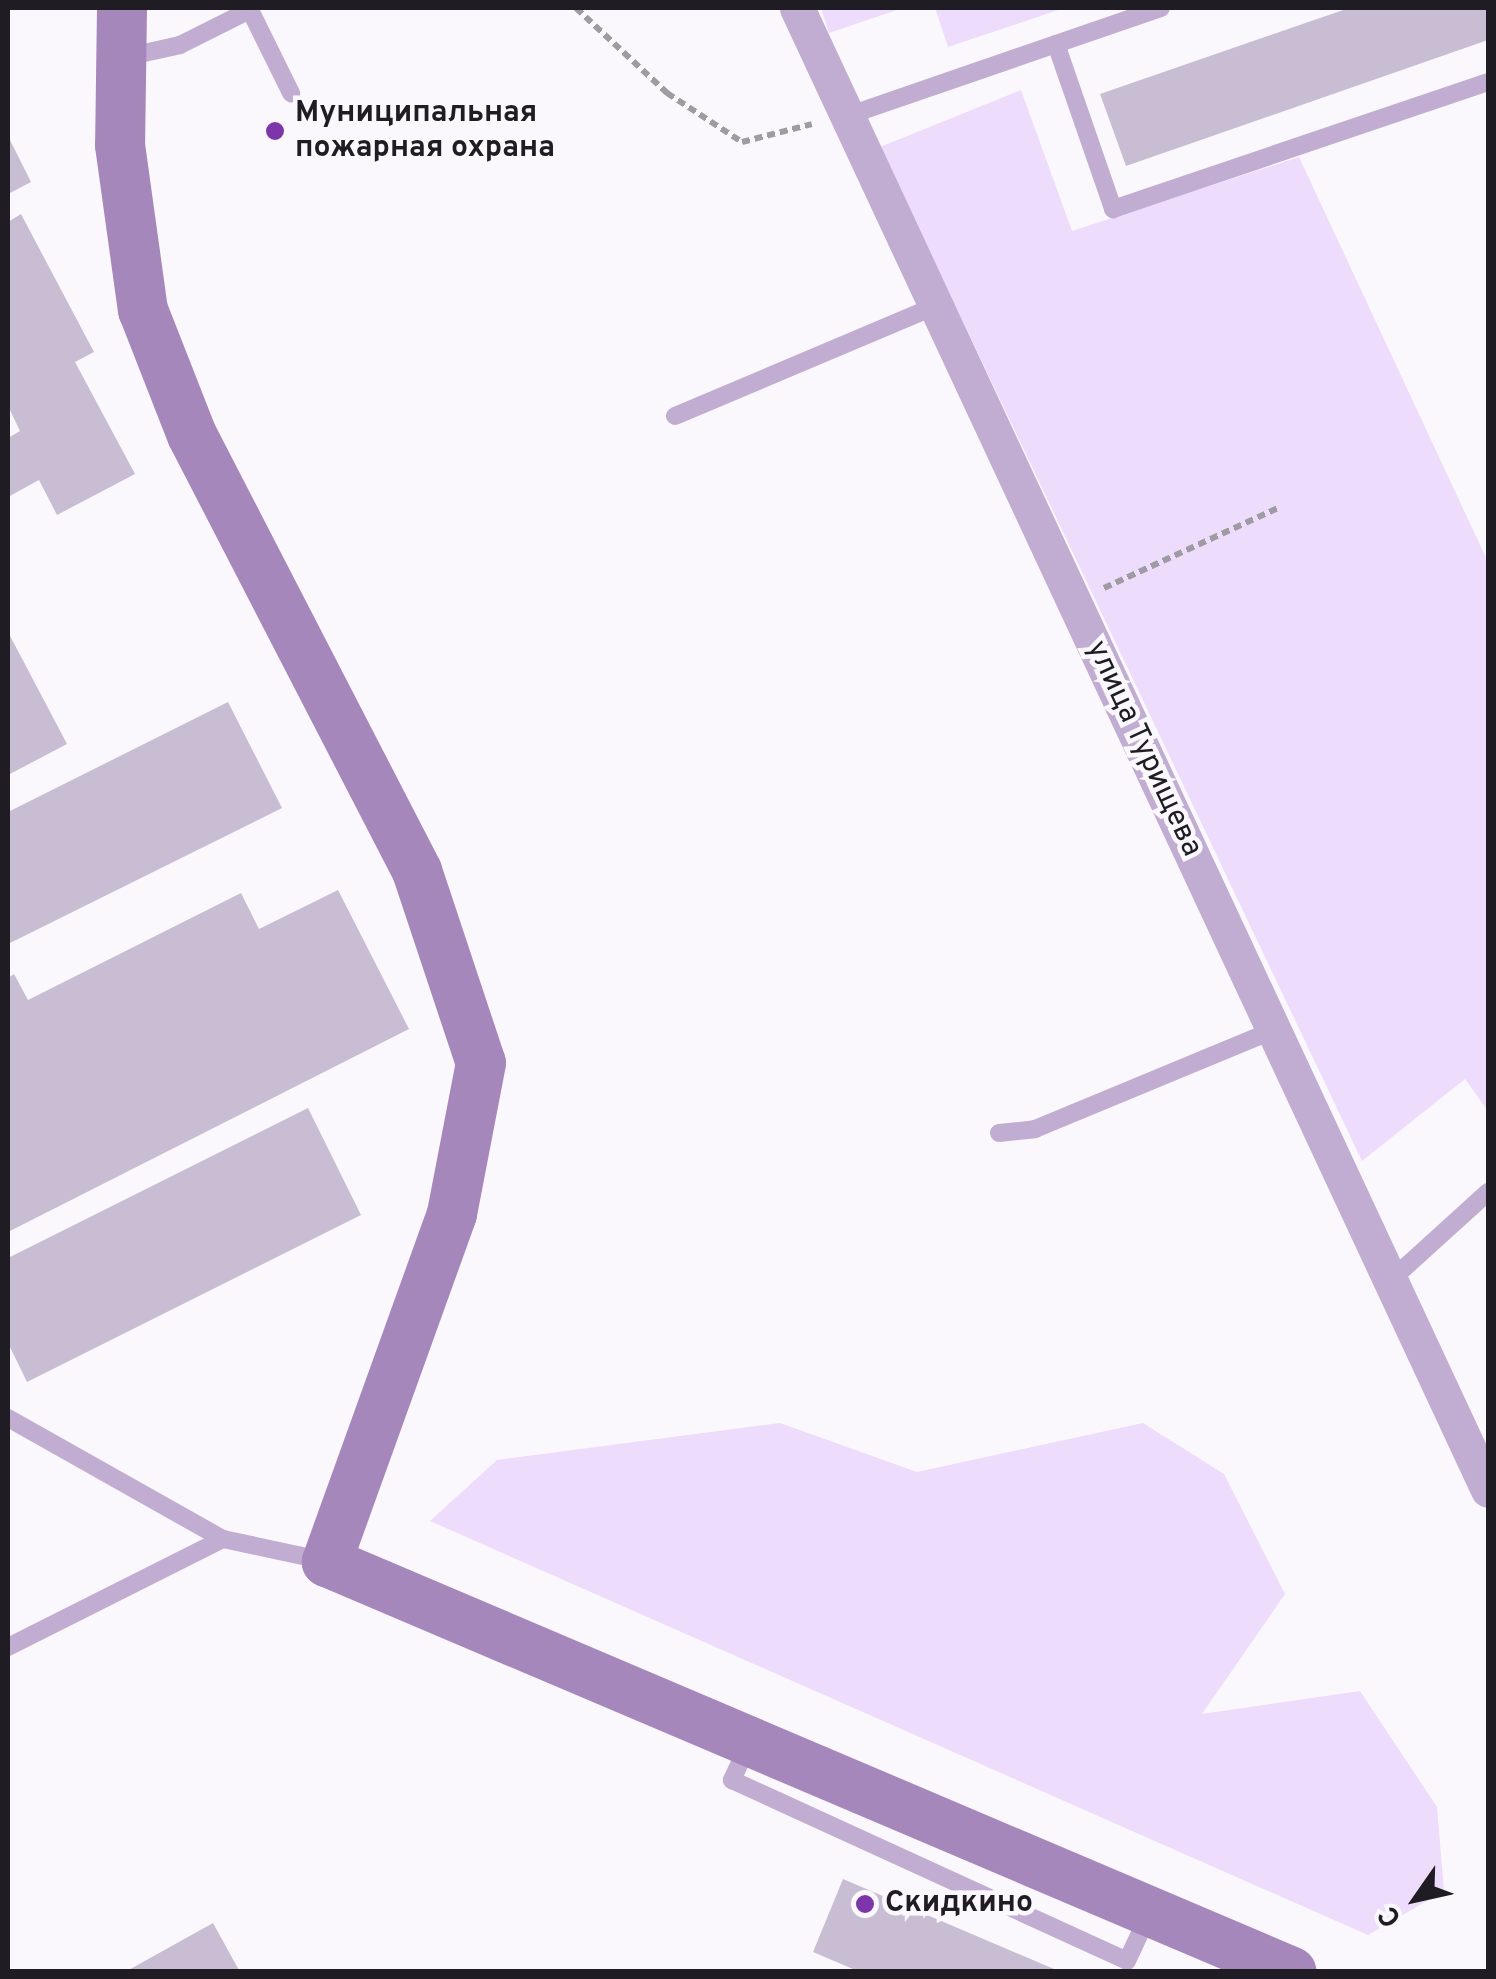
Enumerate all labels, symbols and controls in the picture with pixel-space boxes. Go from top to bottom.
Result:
place label: Муниципальная пожарная охрана [295,96,555,166]
marker: Муниципальная пожарная охрана [264,120,286,142]
street label: улица Турищева [1077,635,1209,863]
north arrow [1366,1849,1466,1949]
place label: Скидкино [885,1886,1033,1922]
marker: Скидкино [854,1893,876,1915]
text: С [1371,1898,1411,1933]

